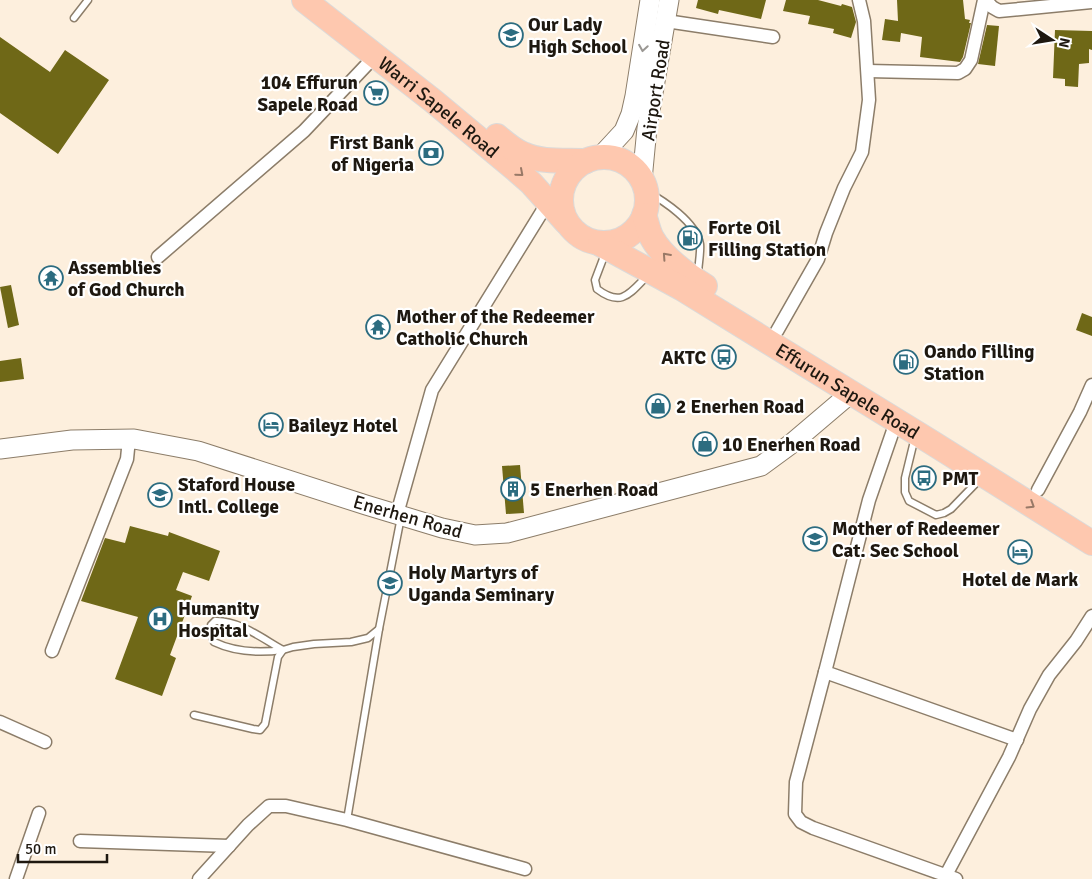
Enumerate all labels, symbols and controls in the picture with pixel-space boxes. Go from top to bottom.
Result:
place label: Our Lady High School [528,13,627,59]
north arrow [1027,15,1077,65]
school or university icon: Our Lady High School [498,22,524,48]
text: N [1055,36,1074,49]
street label: Airport Road [636,38,676,143]
one-way arrow [638,44,648,53]
street label: Warri Sapele Road [373,52,503,164]
place label: 104 Effurun Sapele Road [257,71,358,117]
supermarket icon: 104 Effurun Sapele Road [363,80,389,106]
place label: First Bank of Nigeria [329,131,414,177]
bank icon: First Bank of Nigeria [418,140,444,166]
one-way arrow [514,167,523,176]
place label: Forte Oil Filling Station [708,216,826,262]
fuel station icon: Forte Oil Filling Station [677,225,703,251]
one-way arrow [663,252,672,261]
place label: Assemblies of God Church [68,256,185,302]
temple icon: Assemblies of God Church [38,265,64,291]
place label: Mother of the Redeemer Catholic Church [396,305,595,351]
temple icon: Mother of the Redeemer Catholic Church [365,314,391,340]
street label: Effurun Sapele Road [771,338,924,445]
place label: Oando Filling Station [924,340,1034,386]
bus stop icon: AKTC [711,344,737,370]
place label: AKTC [661,346,706,370]
fuel station icon: Oando Filling Station [893,349,919,375]
shop icon: 2 Enerhen Road [645,393,671,419]
place label: 2 Enerhen Road [676,395,804,419]
hotel icon: Baileyz Hotel [258,412,284,438]
place label: Baileyz Hotel [288,414,398,438]
shop icon: 10 Enerhen Road [692,431,718,457]
place label: 10 Enerhen Road [722,433,861,457]
bus stop icon: PMT [911,465,937,491]
place label: PMT [942,467,979,491]
place label: Staford House Intl. College [178,473,295,519]
building icon: 5 Enerhen Road [500,476,526,502]
place label: 5 Enerhen Road [530,478,658,502]
school or university icon: Staford House Intl. College [147,482,173,508]
street label: Enerhen Road [350,490,465,544]
one-way arrow [1026,498,1035,508]
place label: Mother of Redeemer Cat. Sec School [832,517,1000,563]
school or university icon: Mother of Redeemer Cat. Sec School [802,526,828,552]
hotel icon: Hotel de Mark [1007,539,1033,565]
place label: Holy Martyrs of Uganda Seminary [408,561,555,607]
place label: Hotel de Mark [962,568,1078,592]
school or university icon: Holy Martyrs of Uganda Seminary [377,570,403,596]
place label: Humanity Hospital [178,597,260,643]
hospital icon: Humanity Hospital [147,606,173,632]
scale bar [18,832,106,864]
text: 50 m [25,840,56,858]

